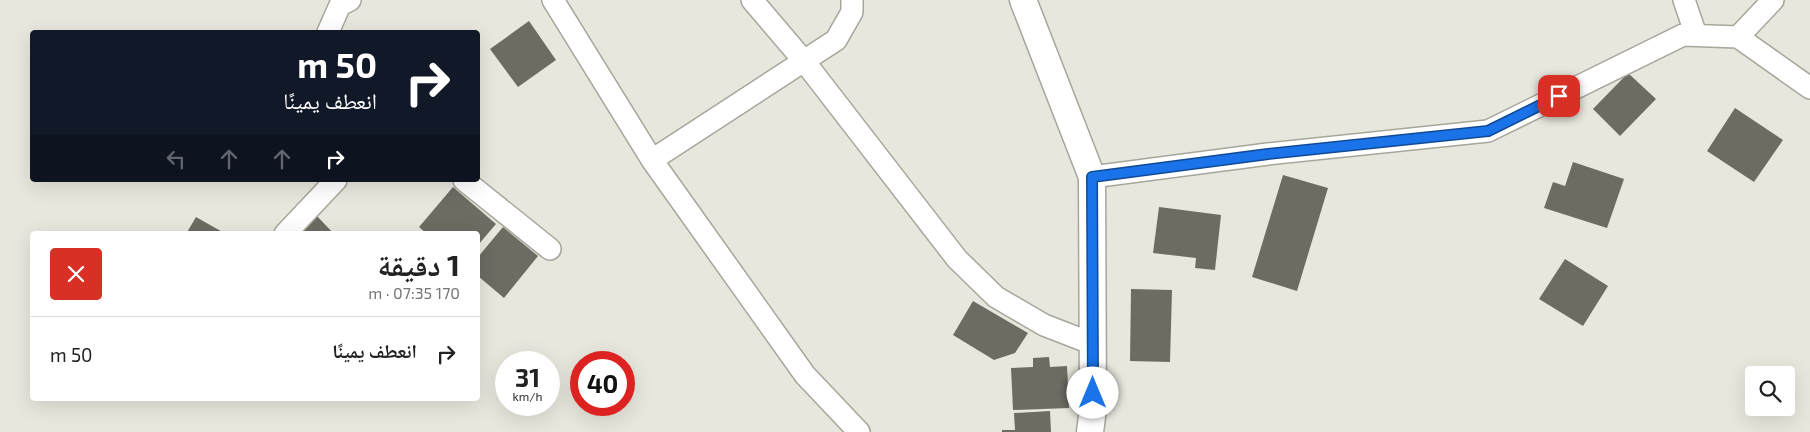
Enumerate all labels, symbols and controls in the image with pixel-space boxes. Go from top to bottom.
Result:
text: 50 m [297,43,377,85]
icon: right [395,50,460,115]
pin [1538,75,1580,117]
icon: arrive [1545,82,1573,110]
text: انعطف يمينًا [283,87,377,113]
icon: left [162,145,190,173]
icon: ahead [215,145,243,173]
icon: ahead [268,145,296,173]
icon: right [321,145,349,173]
text: 1 دقيقة [378,246,460,282]
button: close [50,248,102,300]
text: 170 m · 07:35 [368,283,460,302]
text: انعطف يمينًا [332,339,417,362]
icon: right [432,340,460,368]
text: 50 m [50,343,93,366]
speed limit sign: 40 [570,351,635,416]
text: 31 [515,362,540,392]
position arrow [1066,366,1118,418]
map controls [1745,366,1795,416]
button: search [1745,366,1795,416]
text: km/h [513,389,542,403]

